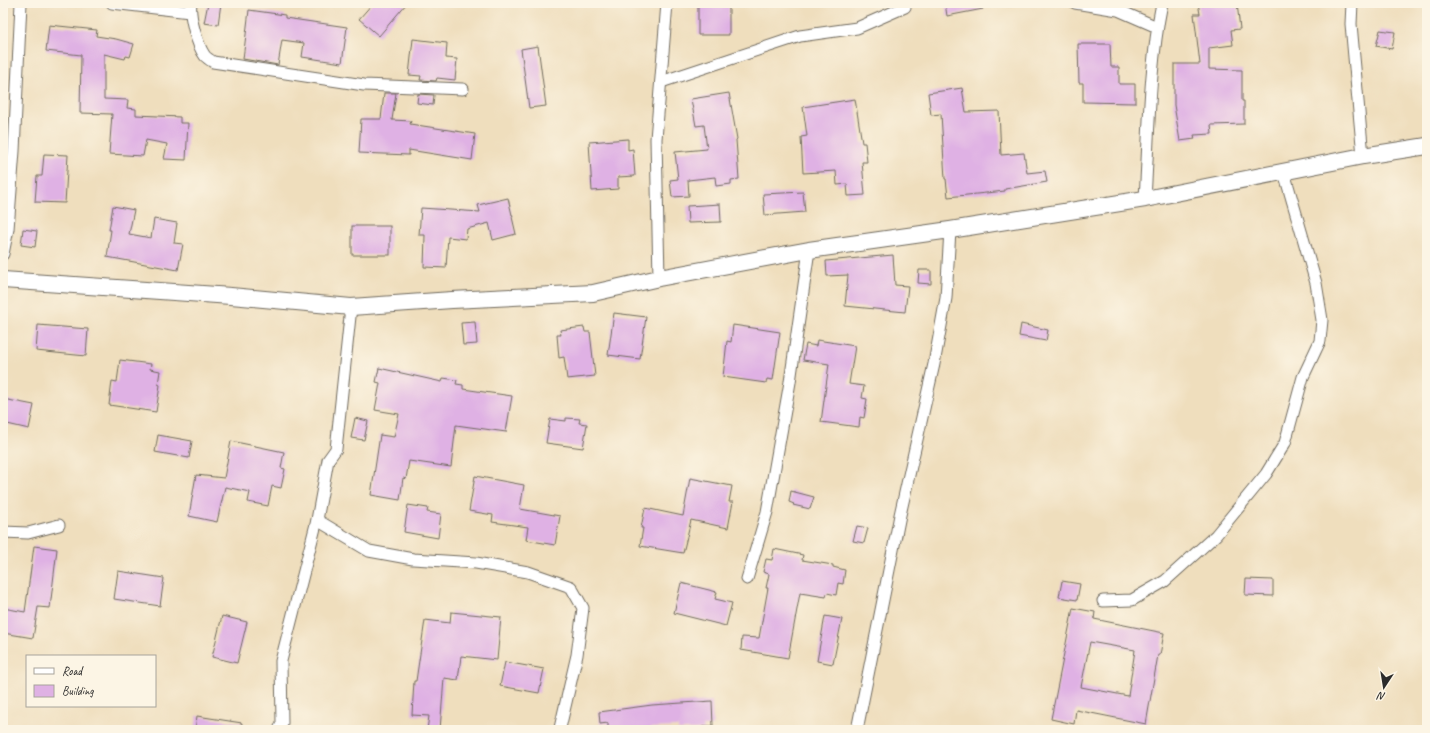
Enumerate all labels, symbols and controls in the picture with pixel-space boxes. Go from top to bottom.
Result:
legend [26,655,156,707]
text: Road [62,663,84,679]
north arrow [1364,667,1404,707]
text: Building [62,683,94,699]
text: N [1375,689,1387,704]

